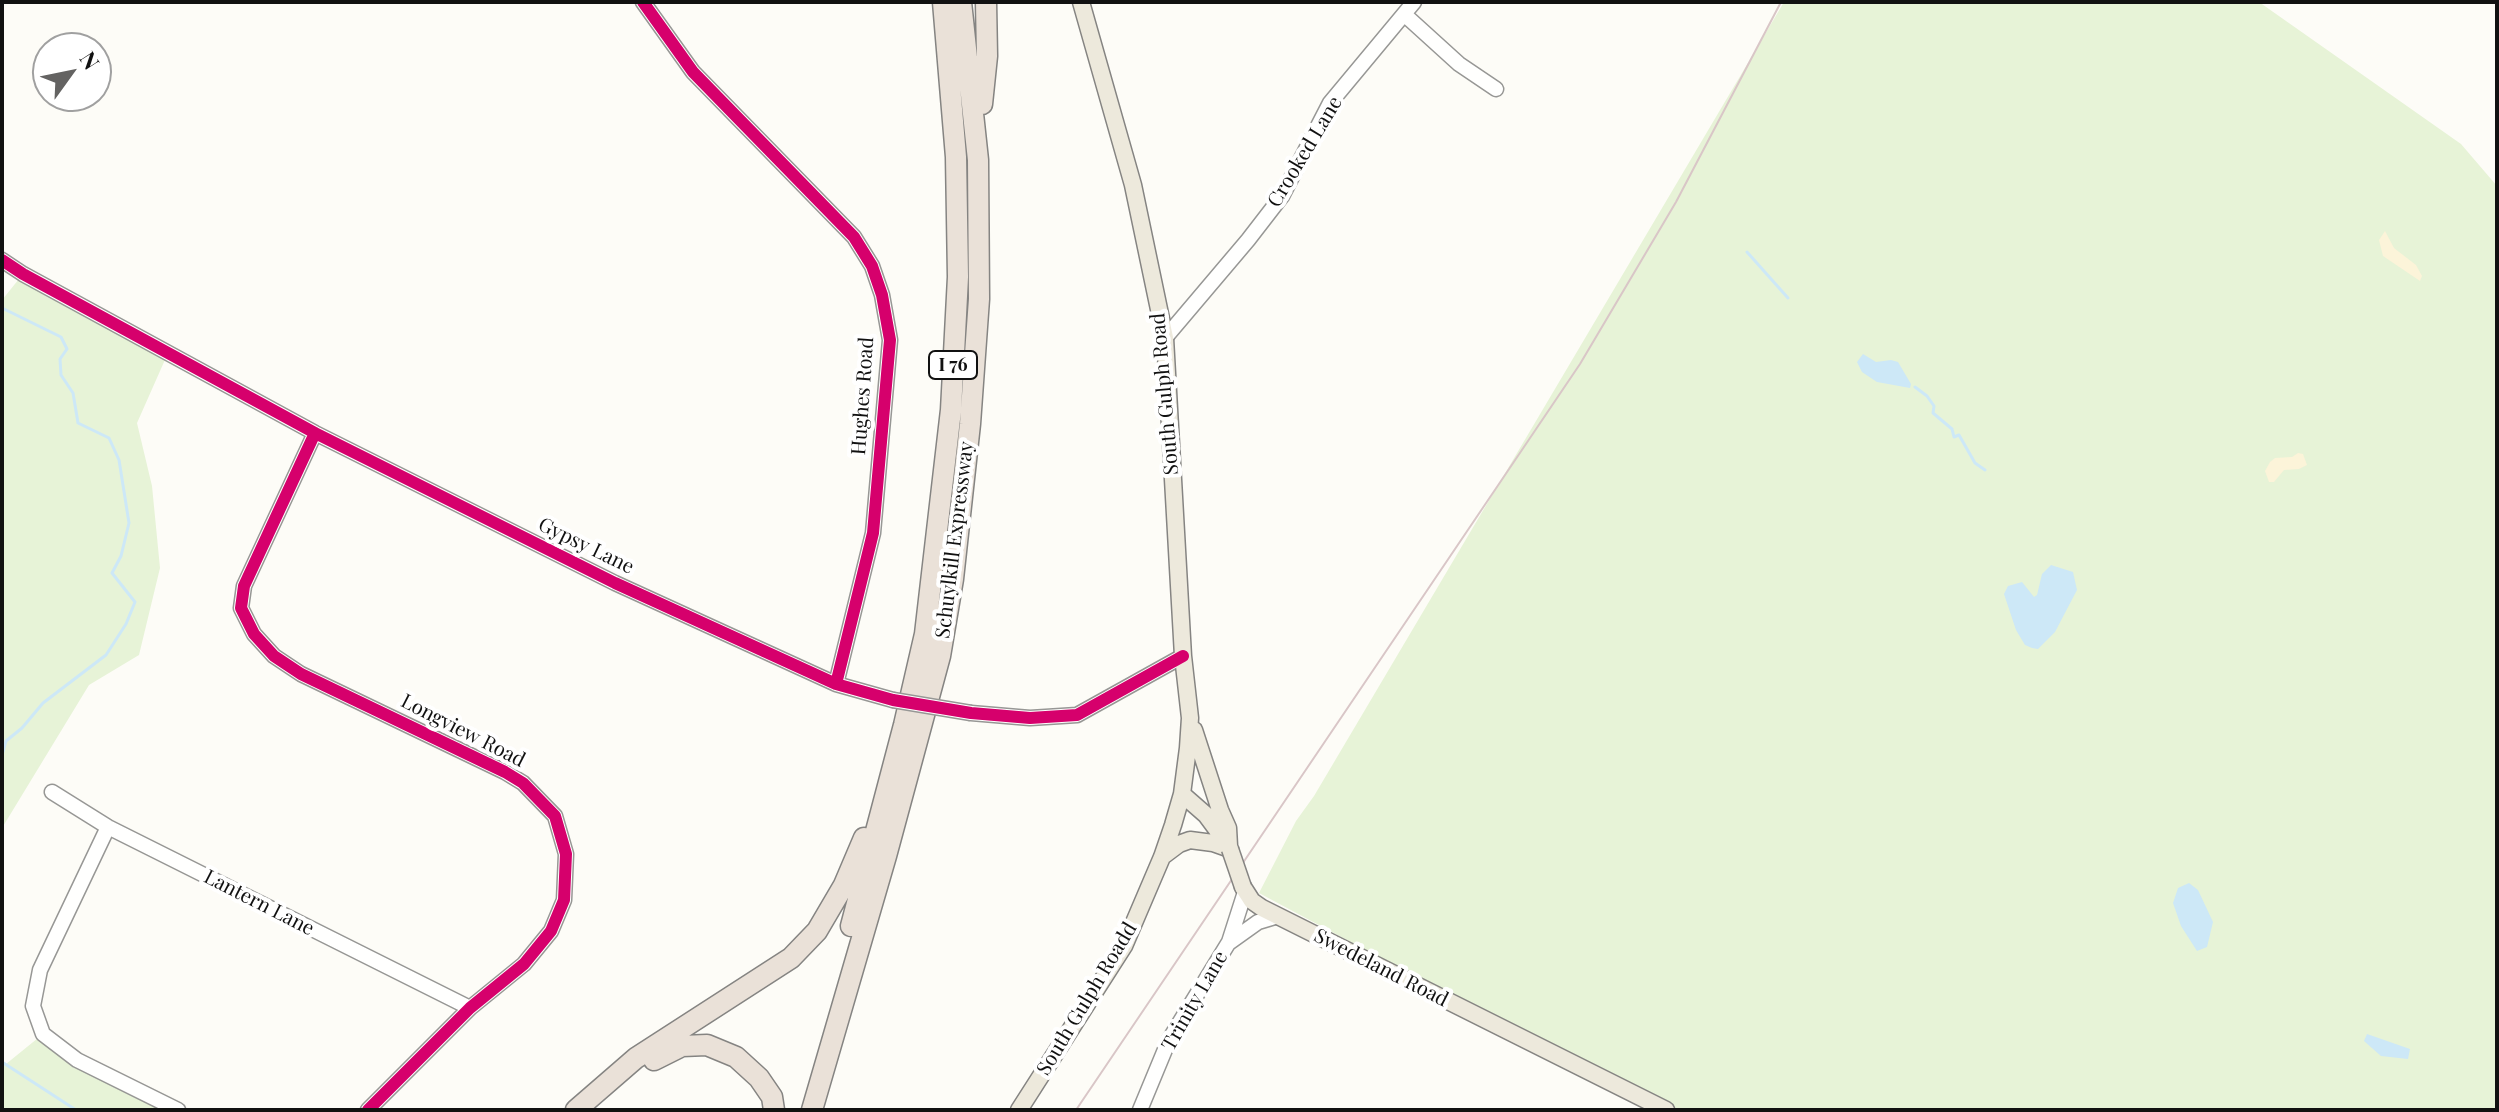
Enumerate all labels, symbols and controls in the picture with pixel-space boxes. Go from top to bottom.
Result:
north arrow [32,32,112,112]
text: N [74,45,107,75]
street label: Crooked Lane [1263,92,1347,212]
street label: South Gulph Road [1146,312,1184,476]
street label: Hughes Road [847,336,879,456]
road number: I 76 [929,351,977,379]
street label: Schuylkill Expressway [931,440,979,640]
street label: Gypsy Lane [534,513,638,579]
street label: Longview Road [397,689,529,773]
street label: Lantern Lane [200,865,318,941]
street label: South Gulph Roadd [1032,918,1142,1080]
street label: Swedeland Road [1310,924,1452,1012]
street label: Trinity Lane [1157,947,1233,1055]

